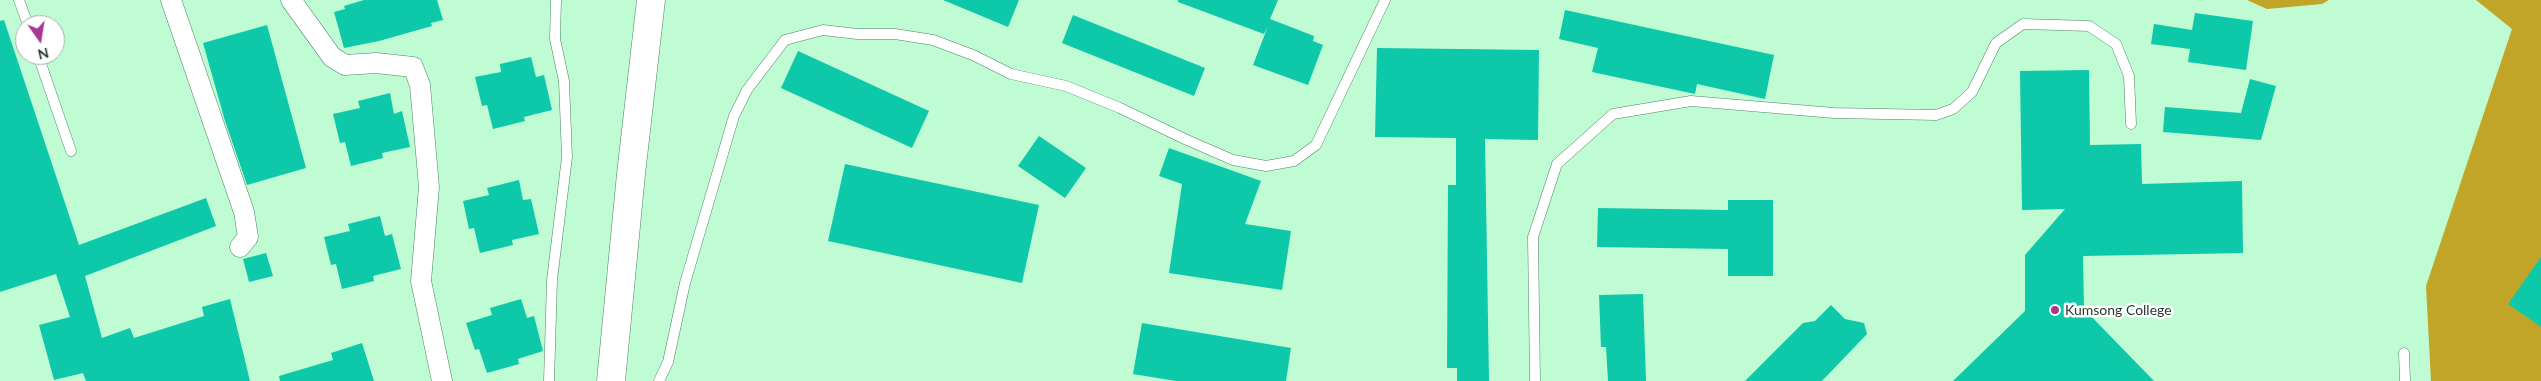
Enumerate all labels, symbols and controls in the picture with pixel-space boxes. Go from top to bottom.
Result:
north arrow [15,15,65,65]
text: N [36,45,50,64]
place label: Kumsong College [2065,302,2172,318]
marker: Kumsong College [2049,304,2061,316]

